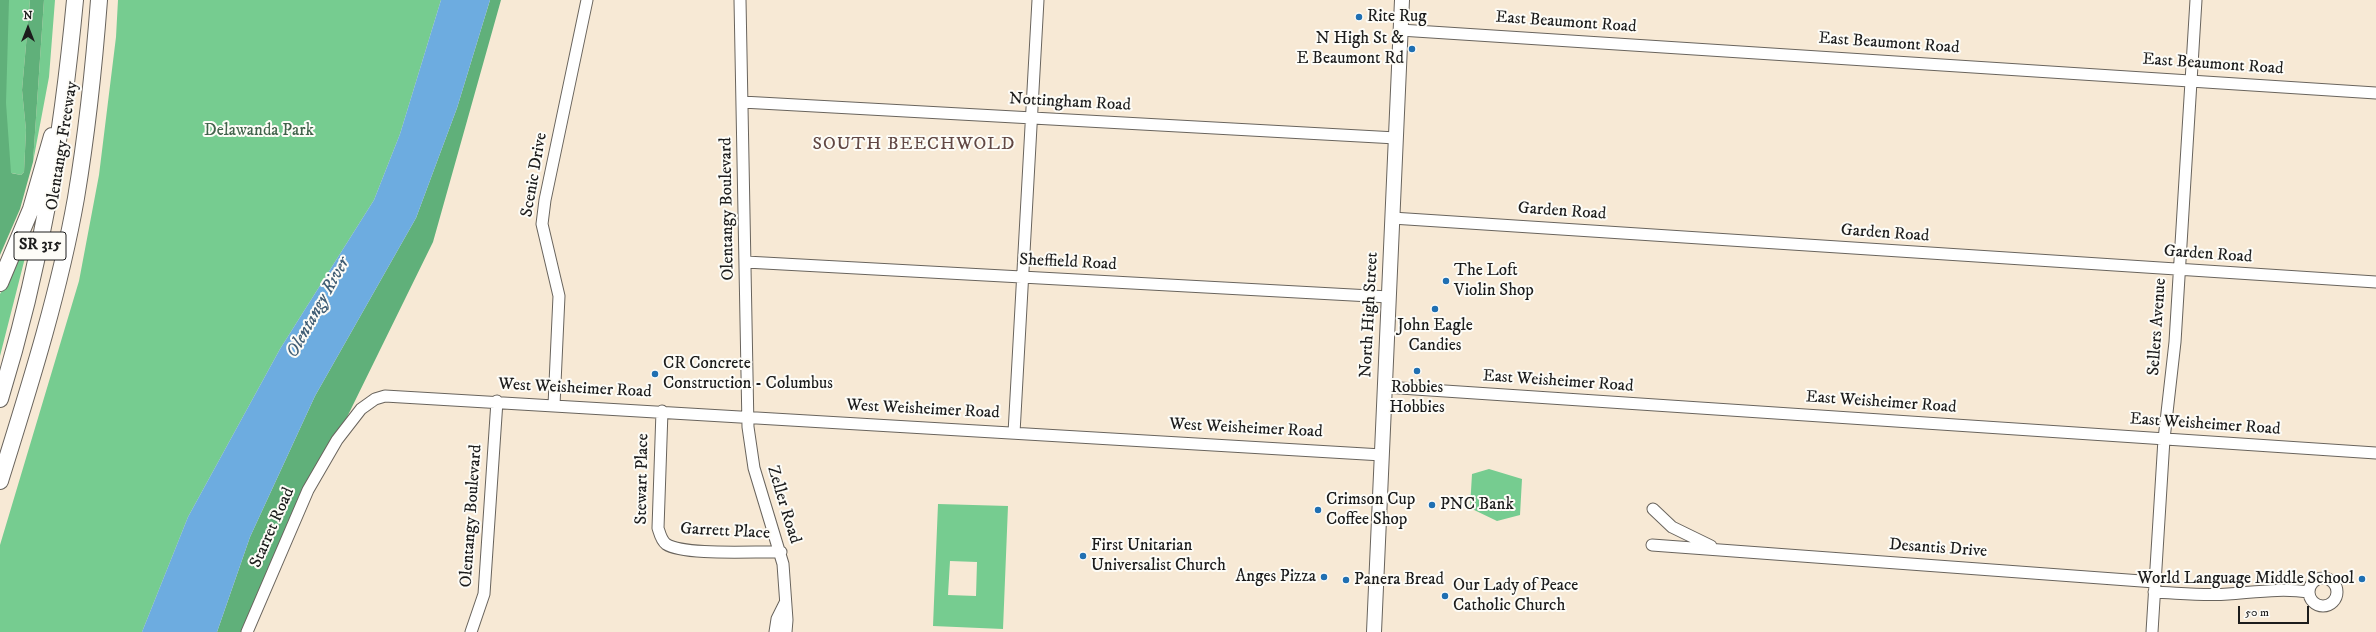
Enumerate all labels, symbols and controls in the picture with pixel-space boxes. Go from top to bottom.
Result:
place label: Rite Rug [1367,7,1427,27]
north arrow [8,8,48,48]
street label: East Beaumont Road [1495,8,1637,38]
text: N [23,9,33,23]
marker: Rite Rug [1354,12,1364,22]
place label: N High St & E Beaumont Rd [1296,29,1404,69]
street label: East Beaumont Road [1818,29,1960,59]
marker: N High St & E Beaumont Rd [1407,44,1417,54]
street label: East Beaumont Road [2142,50,2284,80]
street label: Olentangy Freeway [43,80,83,212]
street label: Nottingham Road [1009,90,1131,116]
park label: Delawanda Park [204,121,314,141]
street label: Scenic Drive [518,131,552,219]
district label: SOUTH BEECHWOLD [813,134,1015,156]
street label: Olentangy Boulevard [717,137,739,281]
street label: Garden Road [1517,199,1607,225]
street label: Garden Road [1840,221,1930,247]
road number: SR 315 [14,232,66,260]
street label: Garden Road [2163,242,2253,268]
street label: Sheffield Road [1019,250,1117,276]
street label: North High Street [1357,252,1383,378]
water label: Olentangy River [283,254,355,362]
place label: The Loft Violin Shop [1454,261,1534,301]
marker: The Loft Violin Shop [1441,276,1451,286]
street label: Sellers Avenue [2144,278,2172,376]
marker: John Eagle Candies [1430,304,1440,314]
place label: John Eagle Candies [1397,316,1473,356]
place label: CR Concrete Construction - Columbus [663,354,833,394]
marker: Robbies Hobbies [1412,366,1422,376]
street label: East Weisheimer Road [1482,367,1634,397]
marker: CR Concrete Construction - Columbus [650,369,660,379]
street label: West Weisheimer Road [498,375,652,403]
place label: Robbies Hobbies [1389,378,1445,418]
street label: East Weisheimer Road [1805,388,1957,418]
street label: West Weisheimer Road [846,396,1000,424]
street label: East Weisheimer Road [2129,410,2281,440]
street label: West Weisheimer Road [1169,415,1323,443]
street label: Stewart Place [632,433,654,525]
street label: Olentangy Boulevard [457,444,487,588]
street label: Zeller Road [762,464,804,546]
street label: Starret Road [246,485,300,571]
place label: Crimson Cup Coffee Shop [1326,490,1415,530]
place label: PNC Bank [1440,495,1514,515]
marker: PNC Bank [1427,500,1437,510]
marker: Crimson Cup Coffee Shop [1313,505,1323,515]
street label: Garrett Place [680,519,770,545]
street label: Desantis Drive [1888,535,1988,563]
place label: First Unitarian Universalist Church [1091,536,1226,576]
marker: First Unitarian Universalist Church [1078,551,1088,561]
place label: Anges Pizza [1235,567,1316,587]
place label: World Language Middle School [2137,569,2354,589]
place label: Panera Bread [1354,570,1444,590]
marker: Anges Pizza [1319,572,1329,582]
marker: World Language Middle School [2357,574,2367,584]
marker: Panera Bread [1341,575,1351,585]
place label: Our Lady of Peace Catholic Church [1453,576,1578,616]
marker: Our Lady of Peace Catholic Church [1440,591,1450,601]
scale bar [2240,598,2311,624]
text: 50 m [2245,605,2269,620]

